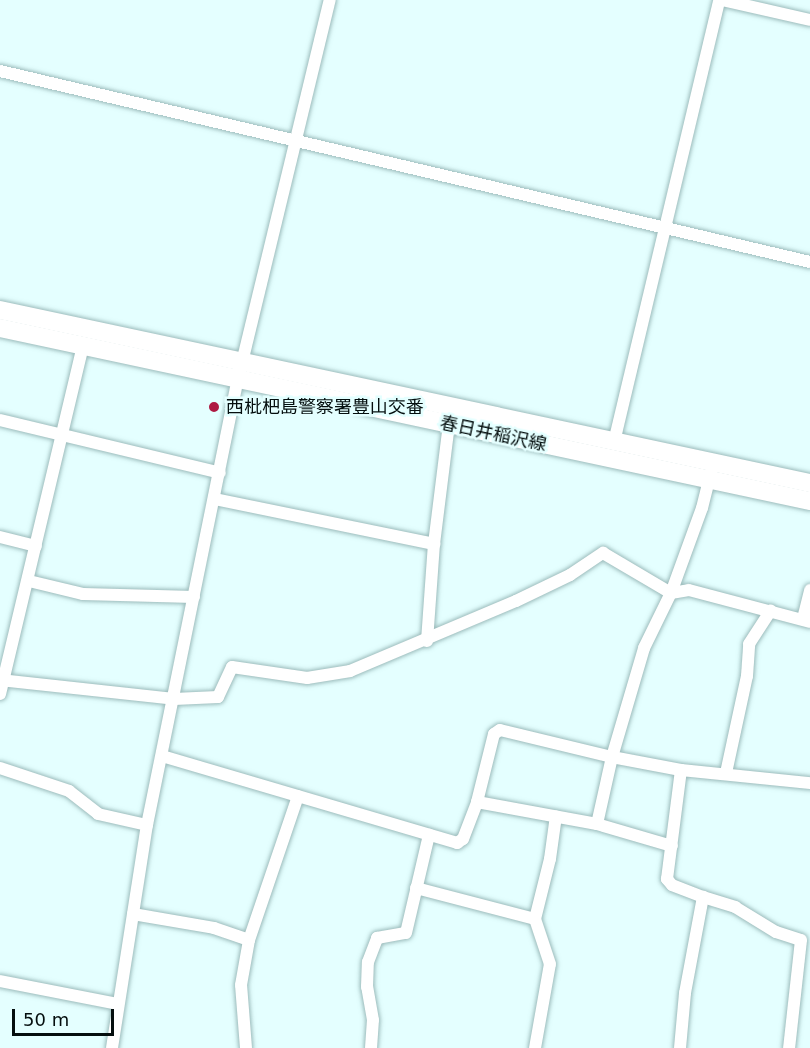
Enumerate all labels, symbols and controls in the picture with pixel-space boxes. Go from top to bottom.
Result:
place label: 西枇杷島警察署豊山交番 [226,396,424,418]
marker: 西枇杷島警察署豊山交番 [207,400,221,414]
street label: 春日井稲沢線 [438,412,548,456]
scale bar [15,997,117,1035]
text: 50 m [23,1009,69,1030]

